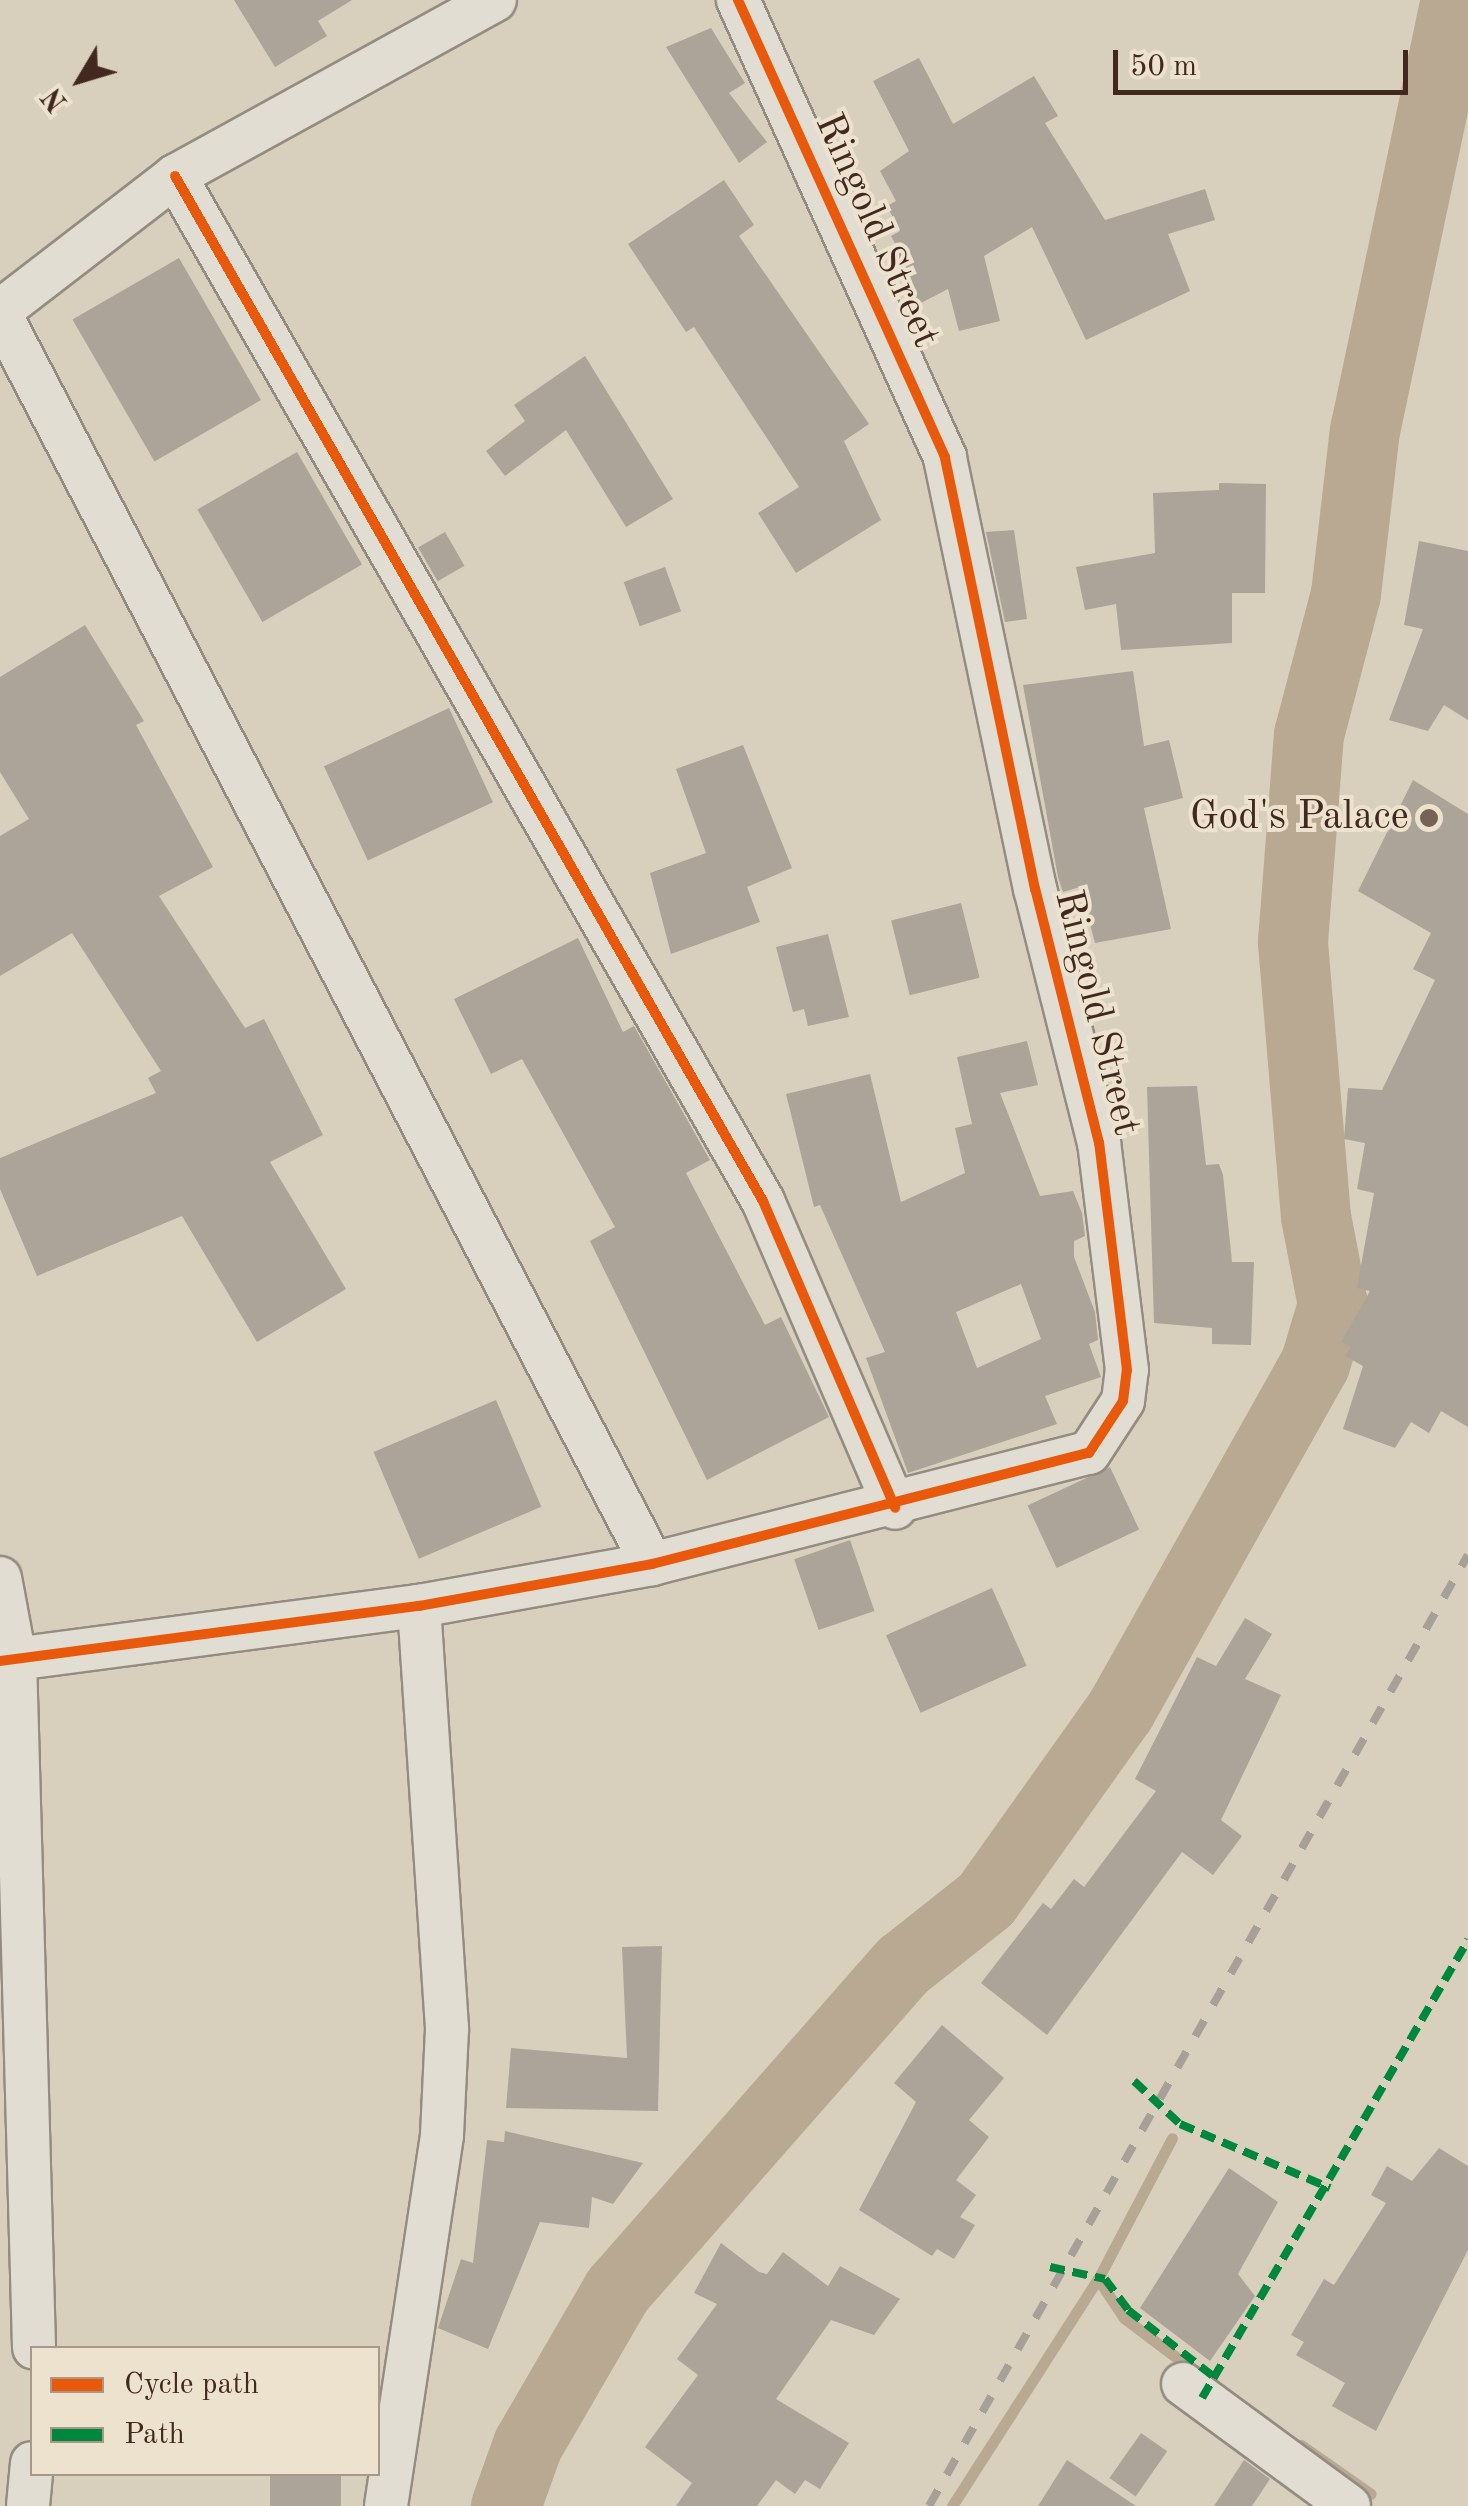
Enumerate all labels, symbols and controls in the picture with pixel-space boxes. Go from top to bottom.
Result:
north arrow [30,30,130,130]
scale bar [1118,30,1413,92]
text: 50 m [1130,52,1197,82]
text: N [39,81,74,116]
street label: Ringold Street [803,106,949,356]
place label: God's Palace [1190,794,1409,842]
marker: God's Palace [1418,807,1440,829]
street label: Ringold Street [1042,885,1150,1141]
legend [30,2346,380,2476]
text: Cycle path [124,2370,259,2400]
text: Path [124,2420,185,2450]

